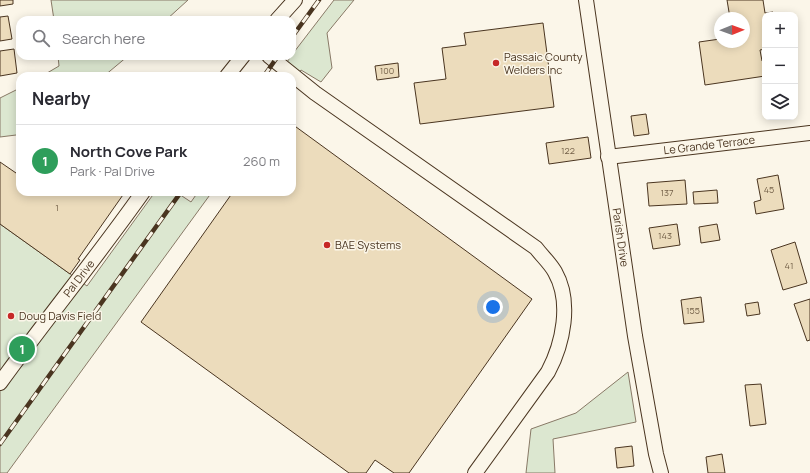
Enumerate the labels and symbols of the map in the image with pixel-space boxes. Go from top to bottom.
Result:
north arrow [714,12,750,48]
place label: Passaic County Welders Inc [504,49,583,77]
marker: Passaic County Welders Inc [491,58,501,68]
house number: 100 [380,64,394,77]
street label: Le Grande Terrace [663,132,756,157]
house number: 122 [561,144,575,157]
house number: 45 [764,183,774,196]
house number: 137 [660,186,674,199]
house number: 1 [55,201,59,214]
street label: Parish Drive [609,207,633,268]
house number: 143 [658,229,672,242]
place label: BAE Systems [335,237,401,252]
marker: BAE Systems [322,240,332,250]
street label: Pal Drive [59,256,98,300]
house number: 41 [785,259,793,272]
your location [483,297,503,317]
house number: 155 [686,304,700,317]
place label: Doug Davis Field [19,308,101,323]
marker: Doug Davis Field [6,311,16,321]
pin: 1 [9,334,35,364]

